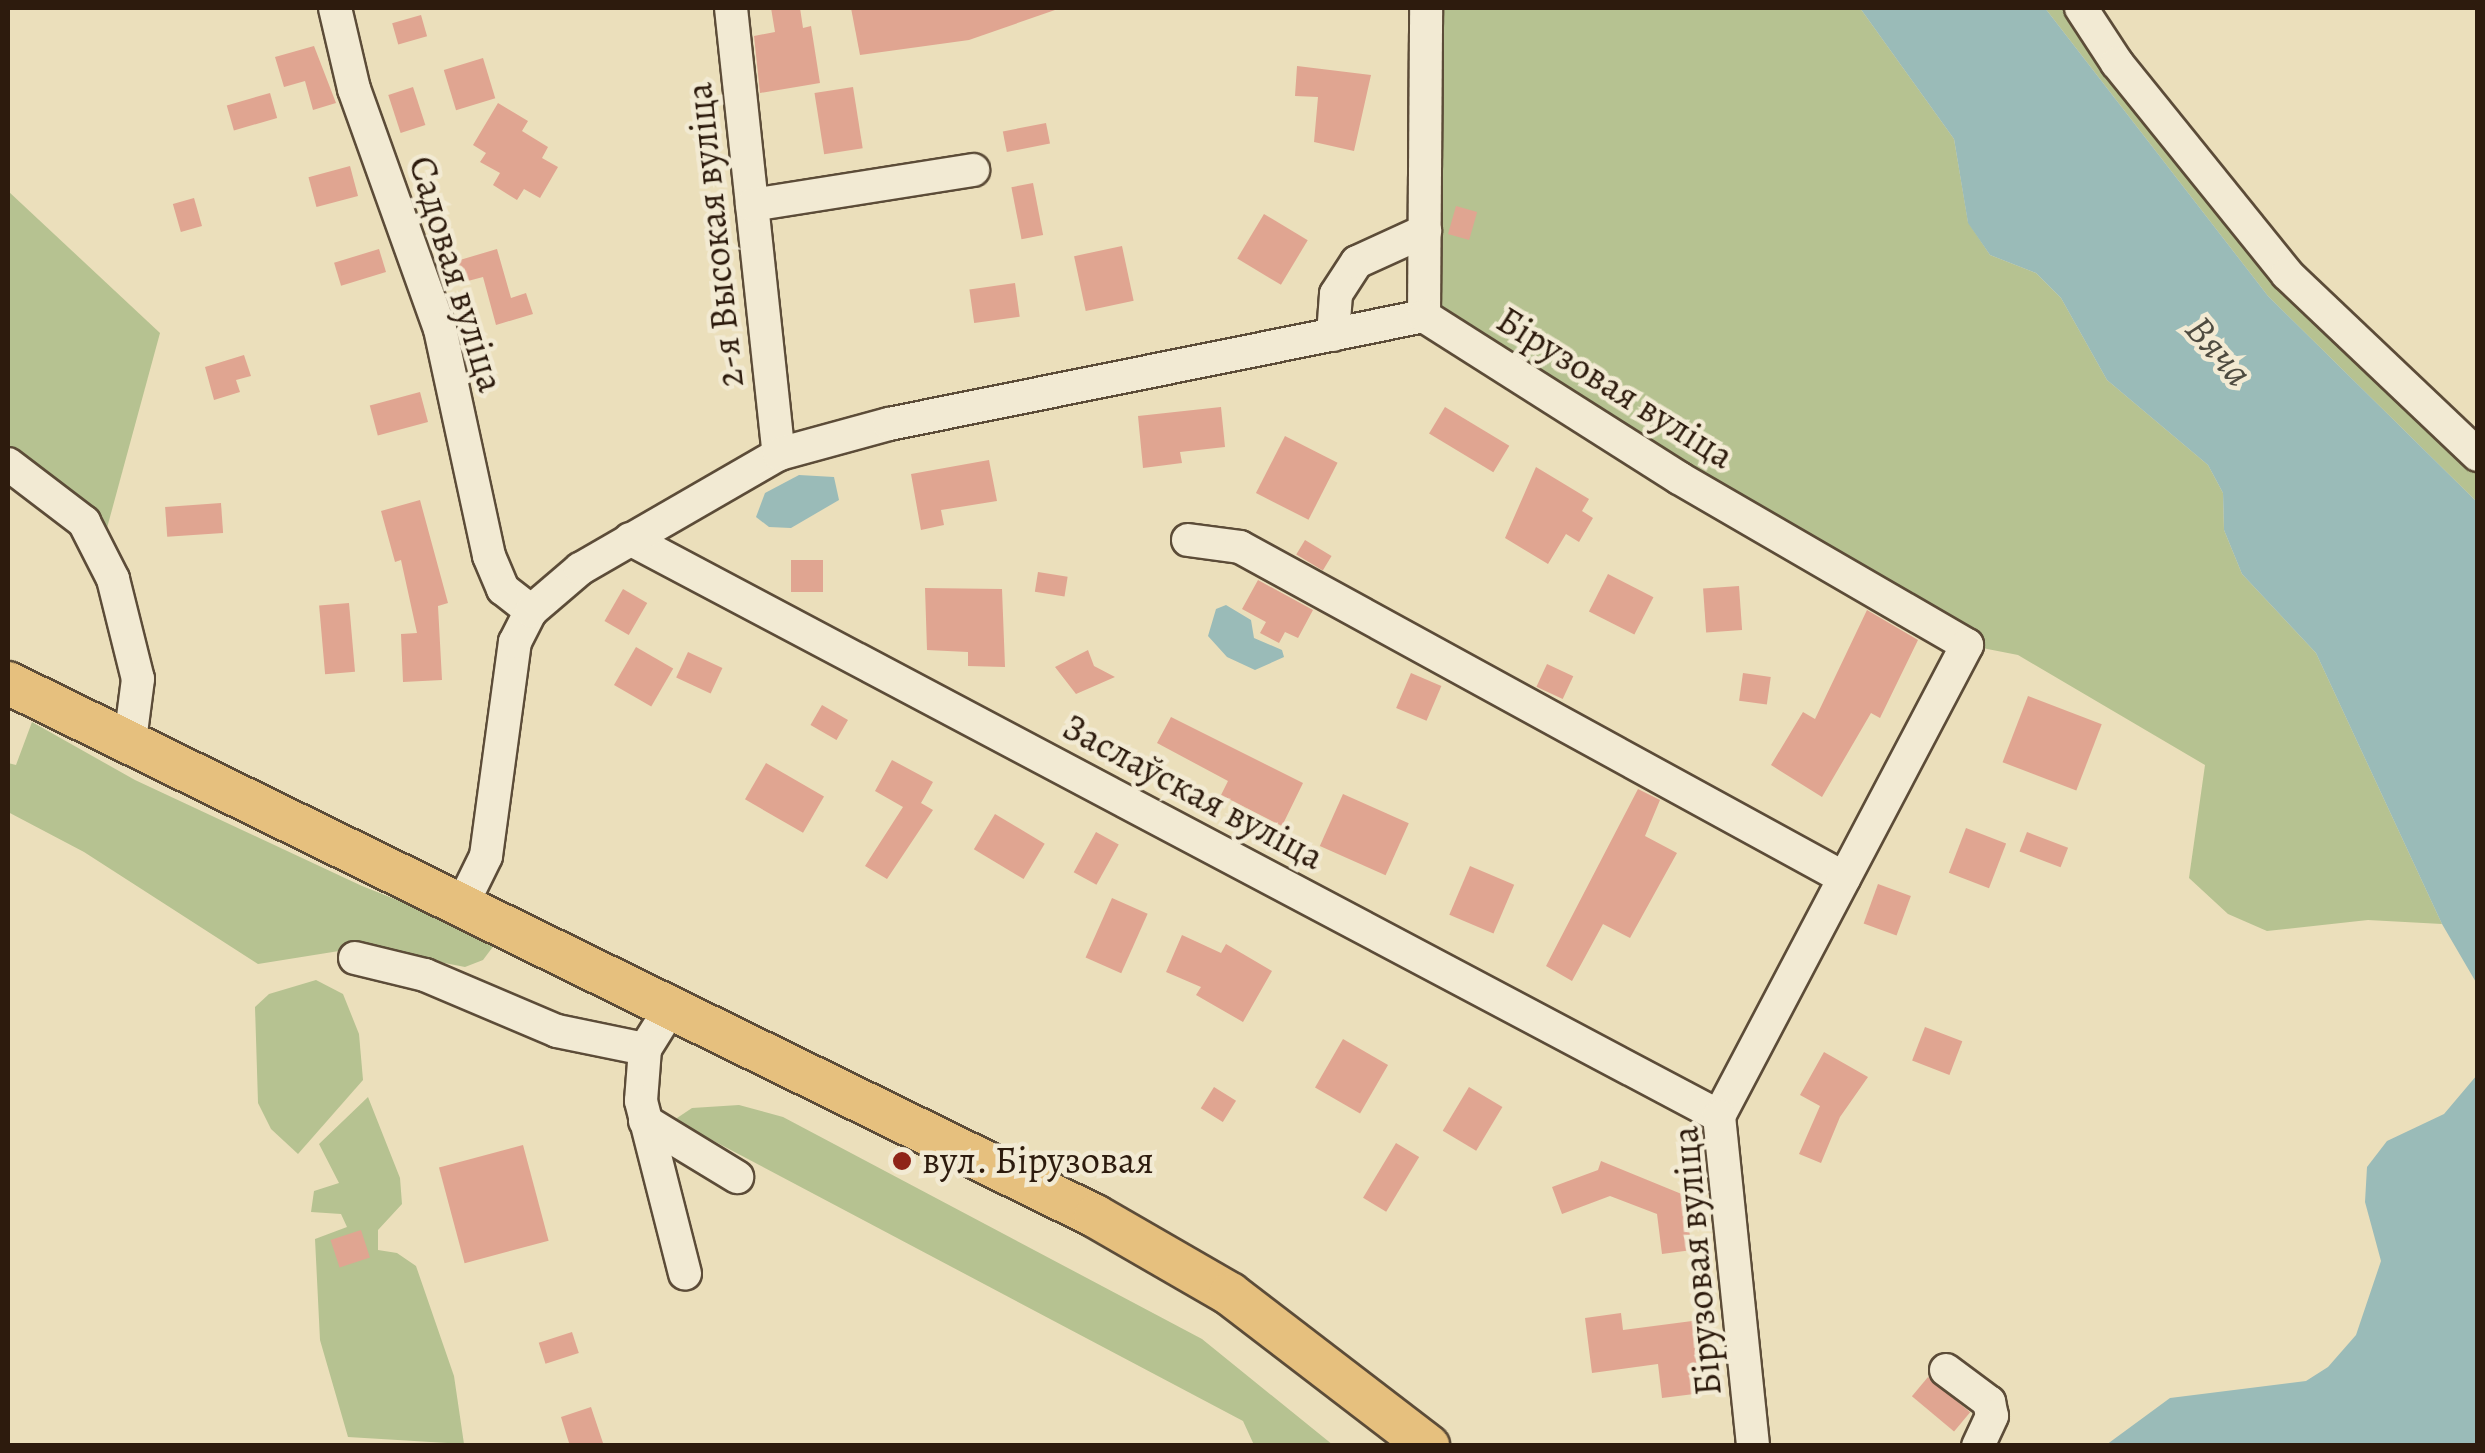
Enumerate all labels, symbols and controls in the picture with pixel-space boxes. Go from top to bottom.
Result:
street label: 2-я Высокая вуліца [676,80,754,390]
street label: Садовая вуліца [399,151,513,397]
street label: Бірузовая вуліца [1488,297,1742,479]
water label: Вяча [2175,306,2263,396]
street label: Заслаўская вуліца [1055,704,1331,880]
street label: Бірузовая вуліца [1663,1124,1731,1398]
place label: вул. Бірузовая [922,1138,1155,1184]
marker: вул. Бірузовая [891,1150,913,1172]

